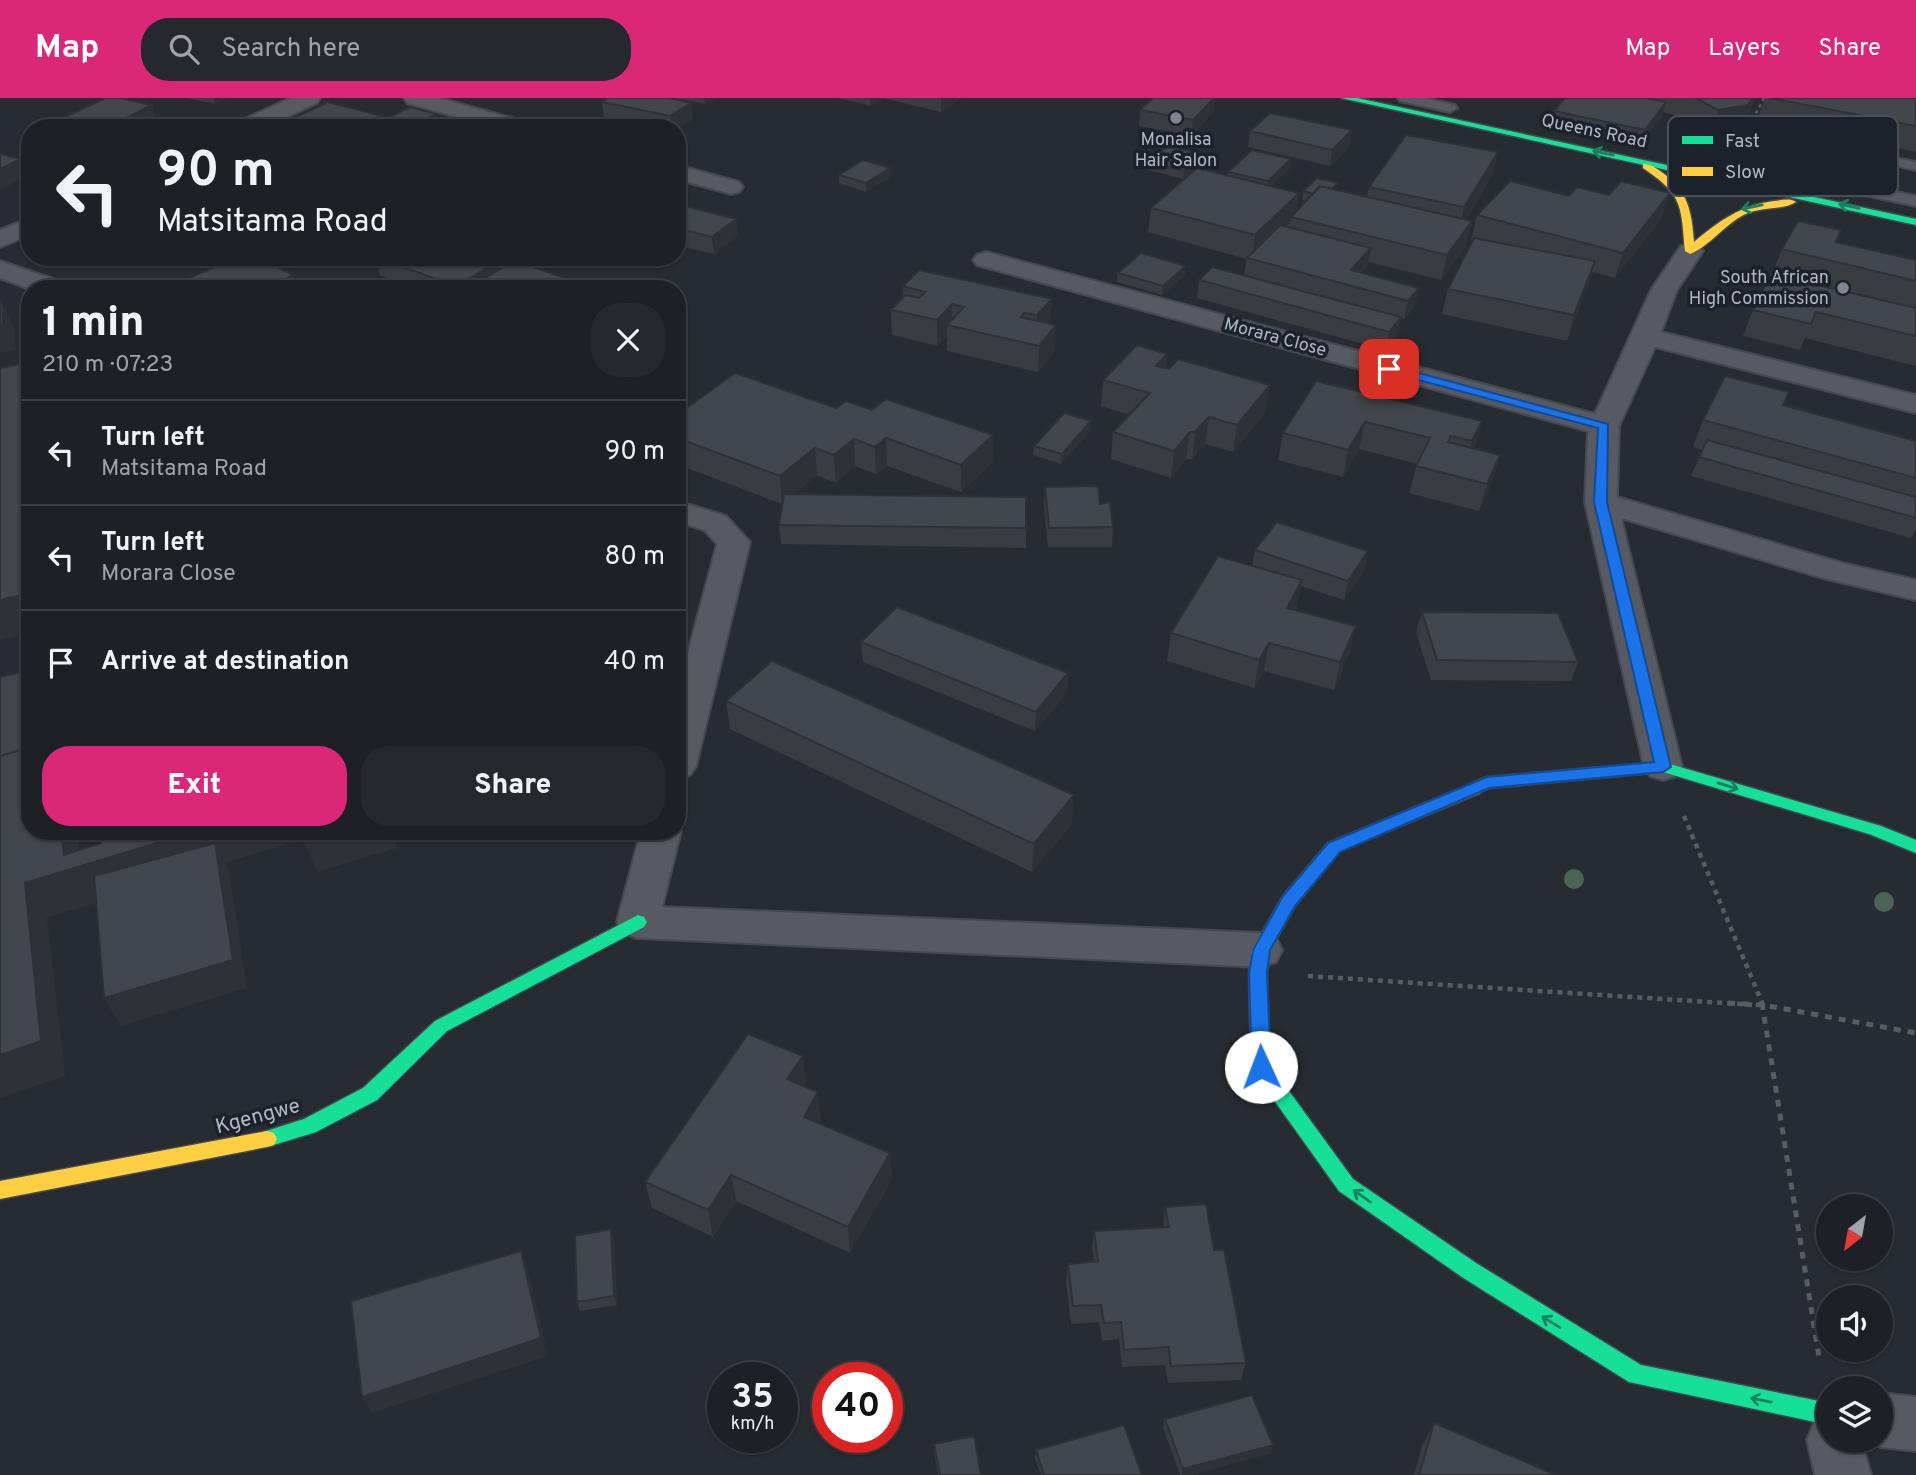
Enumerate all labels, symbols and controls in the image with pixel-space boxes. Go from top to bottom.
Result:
search box [141,18,631,81]
text: Map [35,28,99,70]
icon: search [165,30,203,68]
text: Search here [221,33,360,66]
text: Map [1625,34,1670,64]
text: Layers [1708,34,1780,64]
text: Share [1818,34,1881,64]
marker: Monalisa Hair Salon [1168,110,1184,126]
street label: Queens Road [1539,110,1649,154]
legend [1668,116,1898,196]
place label: Monalisa Hair Salon [1135,129,1217,173]
text: Fast [1725,130,1760,154]
text: 90 m [157,142,275,204]
one-way arrow [1592,146,1615,160]
icon: left [42,147,133,238]
text: Slow [1725,161,1765,185]
one-way arrow [1839,199,1861,212]
one-way arrow [1741,200,1764,214]
text: Matsitama Road [157,203,388,243]
place label: South African High Commission [1689,267,1829,311]
marker: South African High Commission [1835,280,1851,296]
text: 1 min [42,298,145,351]
button: close [591,303,665,377]
street label: Morara Close [1221,313,1329,363]
pin [1359,339,1419,399]
icon: arrive [1370,350,1408,388]
text: 210 m · 07:23 [42,351,173,380]
text: Turn left [101,422,205,455]
icon: left [42,434,80,472]
text: 90 m [605,436,665,469]
text: Matsitama Road [101,455,267,484]
text: Turn left [101,527,205,560]
icon: left [42,539,80,577]
text: 80 m [605,541,665,574]
text: Morara Close [101,560,236,589]
icon: arrive [42,644,80,682]
text: Arrive at destination [101,646,349,679]
text: 40 m [604,646,665,679]
button: Exit [42,746,347,826]
button: Share [361,746,665,826]
one-way arrow [1717,781,1739,794]
position arrow [1224,1030,1298,1104]
street label: Kgengwe [213,1093,303,1141]
one-way arrow [1353,1189,1372,1203]
north arrow [1816,1194,1894,1270]
map controls [1816,1194,1893,1453]
button: sound [1816,1285,1893,1362]
one-way arrow [1542,1314,1562,1328]
speed limit sign: 40 [812,1362,903,1453]
text: 35 [731,1376,774,1420]
button: layers [1816,1376,1893,1453]
one-way arrow [1750,1393,1773,1407]
text: km/h [731,1413,774,1436]

